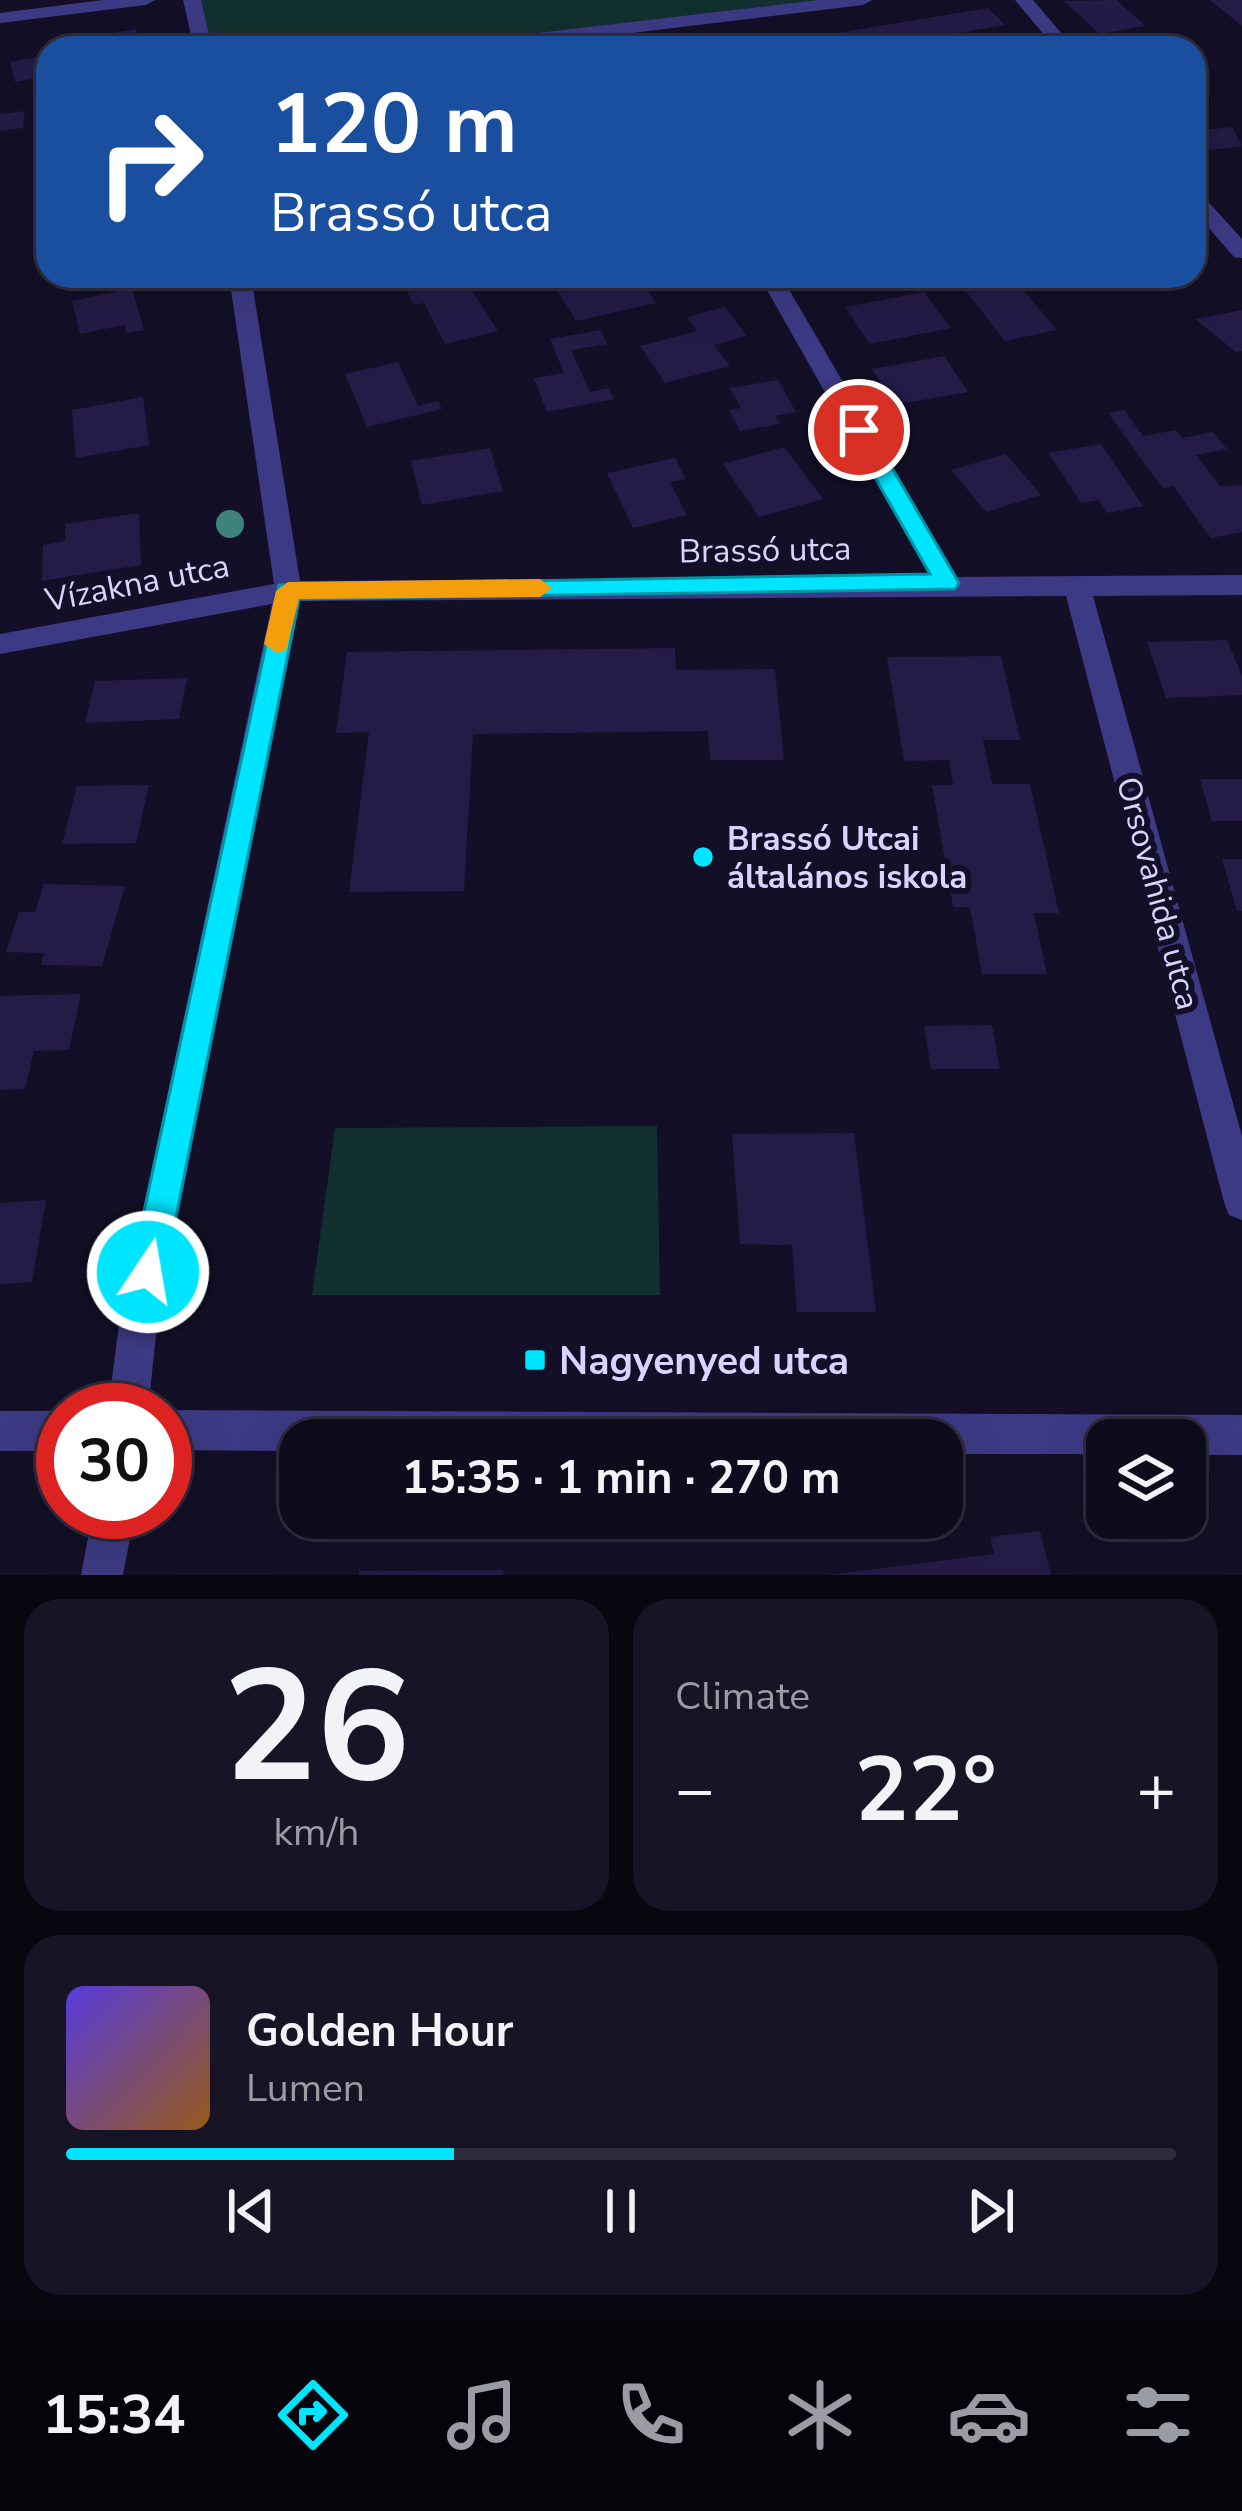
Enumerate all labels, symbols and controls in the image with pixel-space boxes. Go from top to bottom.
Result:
text: 120 m [270,67,518,182]
icon: right [72,84,228,240]
text: Brassó utca [270,176,552,250]
pin [808,379,910,481]
icon: arrive [826,397,892,463]
street label: Brassó utca [678,526,852,575]
street label: Vízakna utca [40,544,233,624]
street label: Orsovahida utca [1105,772,1210,1015]
place label: Brassó Utcai általános iskola [727,817,967,900]
marker: Brassó Utcai általános iskola [690,844,716,870]
position arrow [85,1209,211,1335]
place label: Nagyenyed utca [559,1335,849,1388]
marker: Nagyenyed utca [522,1347,548,1373]
speed limit sign: 30 [36,1383,192,1539]
map controls [1086,1419,1206,1539]
button: layers [1086,1419,1206,1539]
text: 15:35 · 1 min · 270 m [401,1448,841,1509]
text: 26 [223,1621,410,1834]
text: Climate [675,1670,810,1723]
text: 22° [854,1729,997,1852]
text: − [675,1745,715,1835]
text: + [1136,1745,1176,1835]
text: km/h [274,1806,359,1859]
text: Golden Hour [246,2001,513,2062]
text: Lumen [246,2062,365,2115]
icon: previous [218,2178,284,2244]
icon: pause [588,2178,654,2244]
icon: next [958,2178,1024,2244]
icon: directions [271,2373,355,2457]
icon: music [440,2373,524,2457]
icon: phone [609,2373,693,2457]
icon: climate [778,2373,862,2457]
icon: car [947,2373,1031,2457]
icon: filters [1116,2373,1200,2457]
text: 15:34 [43,2378,186,2452]

